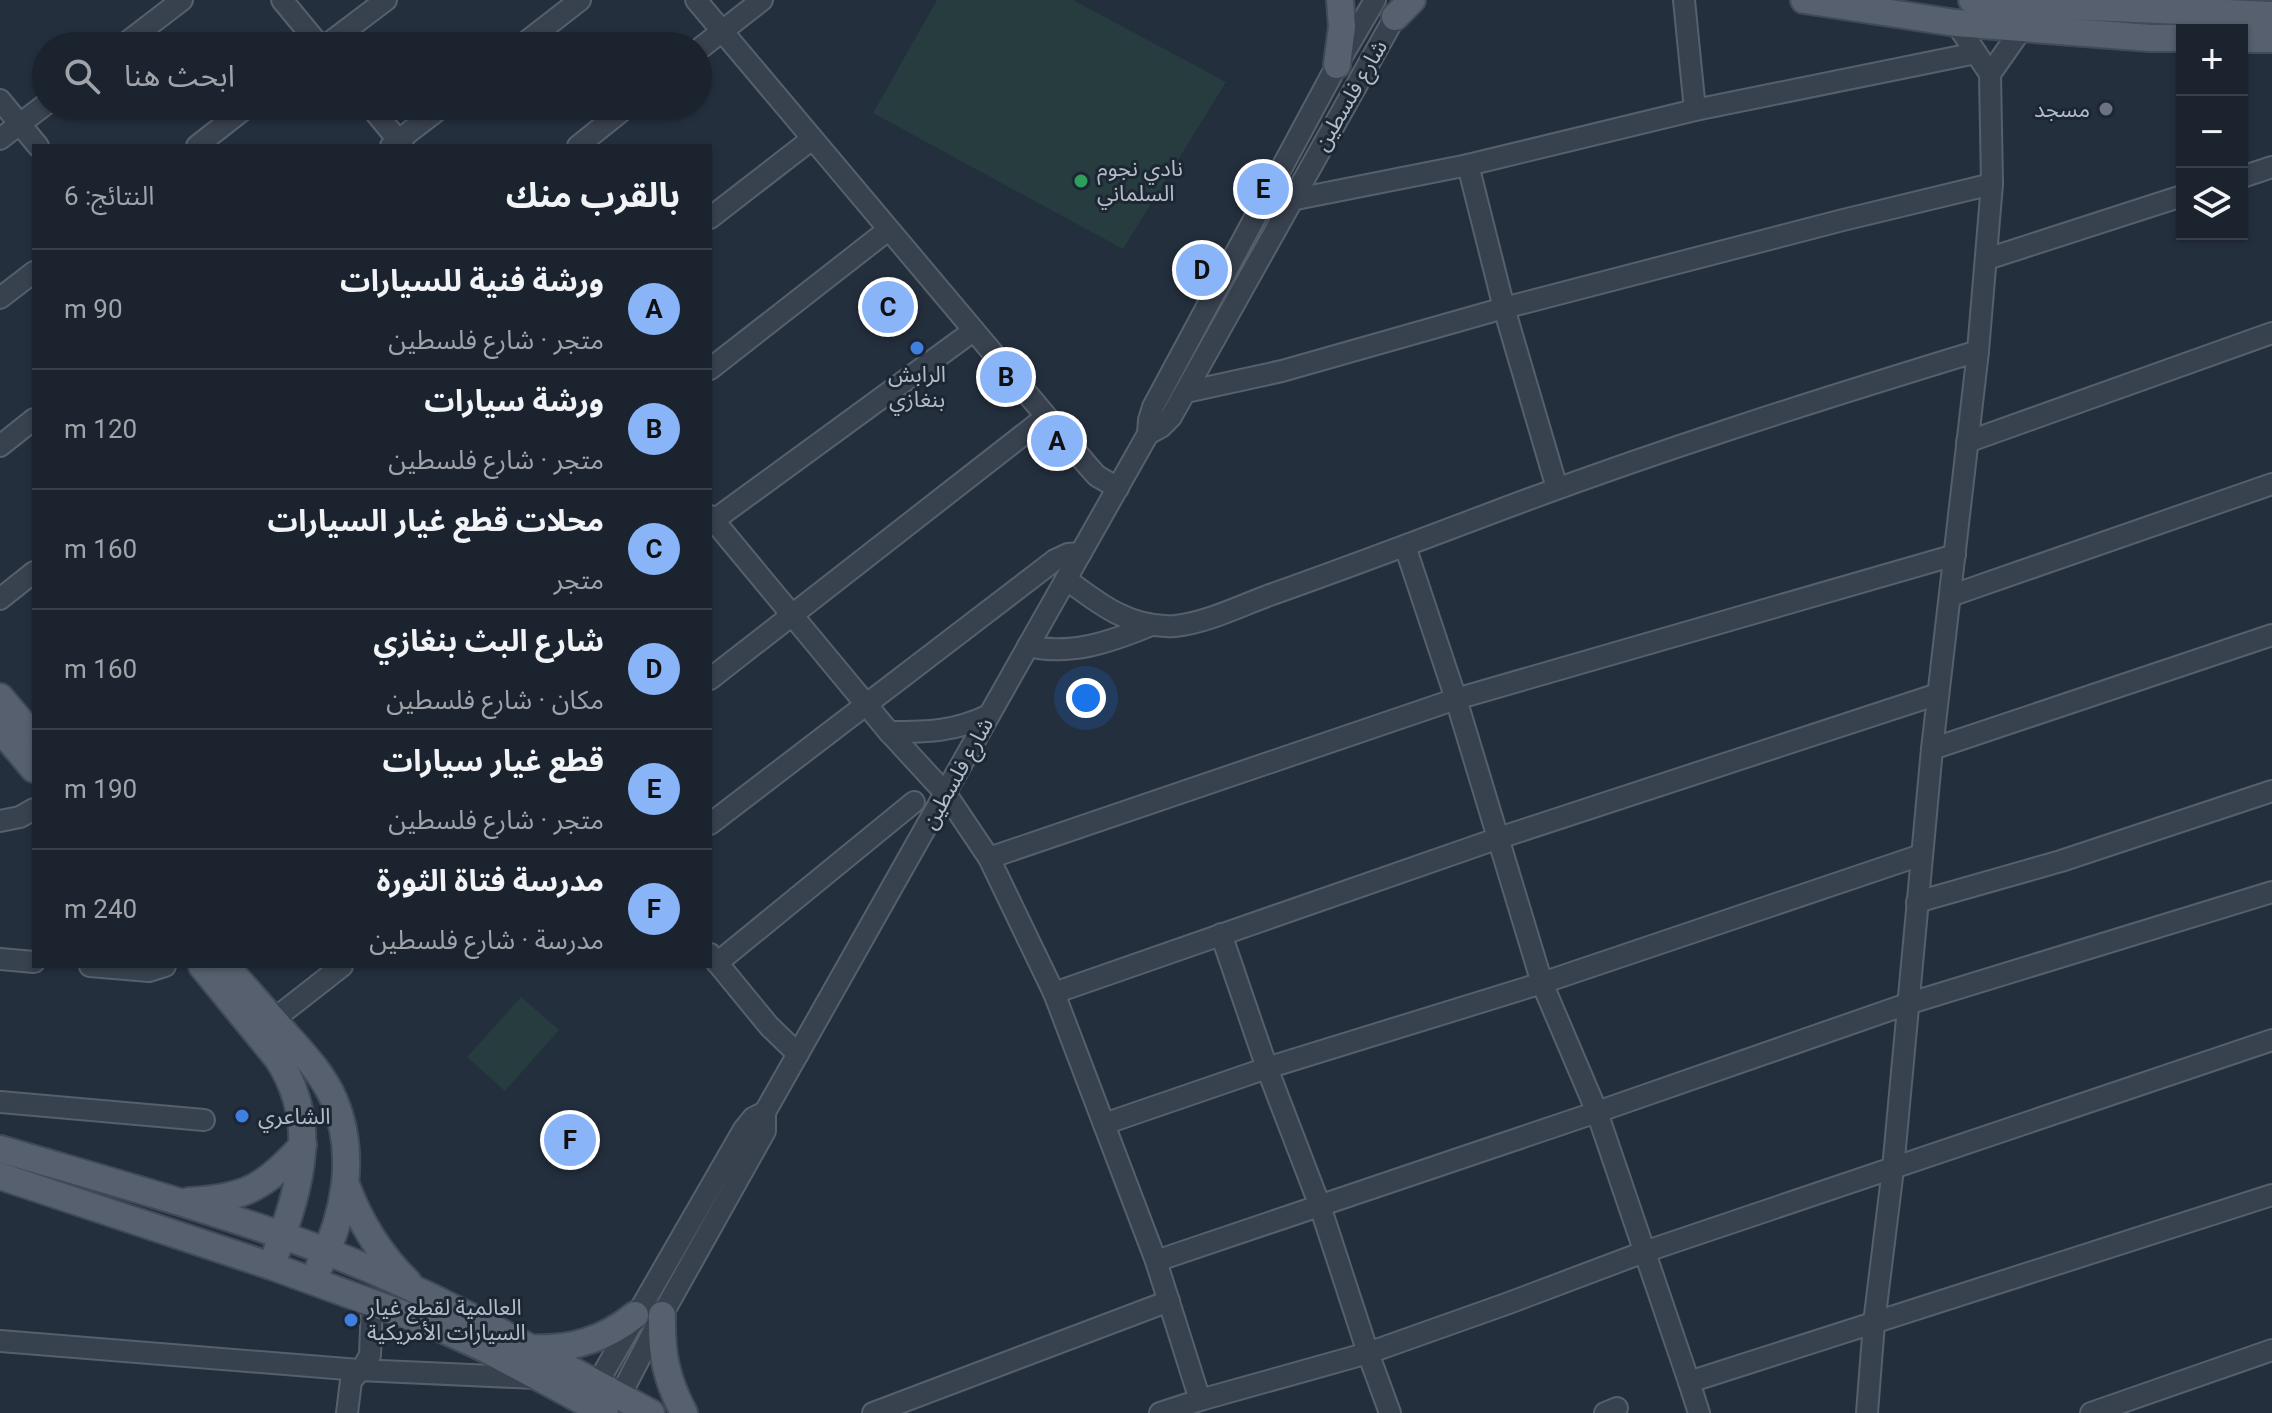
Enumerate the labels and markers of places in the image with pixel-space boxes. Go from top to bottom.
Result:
place label: مسجد [2034,97,2090,122]
marker: مسجد [2097,100,2115,118]
place label: نادي نجوم السلماني [1097,156,1183,210]
pin: E [1237,159,1289,219]
marker: نادي نجوم السلماني [1072,172,1090,190]
pin: D [1176,240,1228,300]
pin: C [862,277,914,337]
marker: الرابش بنغازي [908,339,926,357]
pin: B [980,347,1032,407]
place label: الرابش بنغازي [888,362,946,416]
pin: A [1031,411,1083,471]
place label: الشاعري [258,1104,331,1133]
marker: الشاعري [233,1107,251,1125]
pin: F [544,1110,596,1170]
place label: العالمية لقطع غيار السيارات الأمريكية [366,1295,526,1346]
marker: العالمية لقطع غيار السيارات الأمريكية [342,1311,360,1329]

